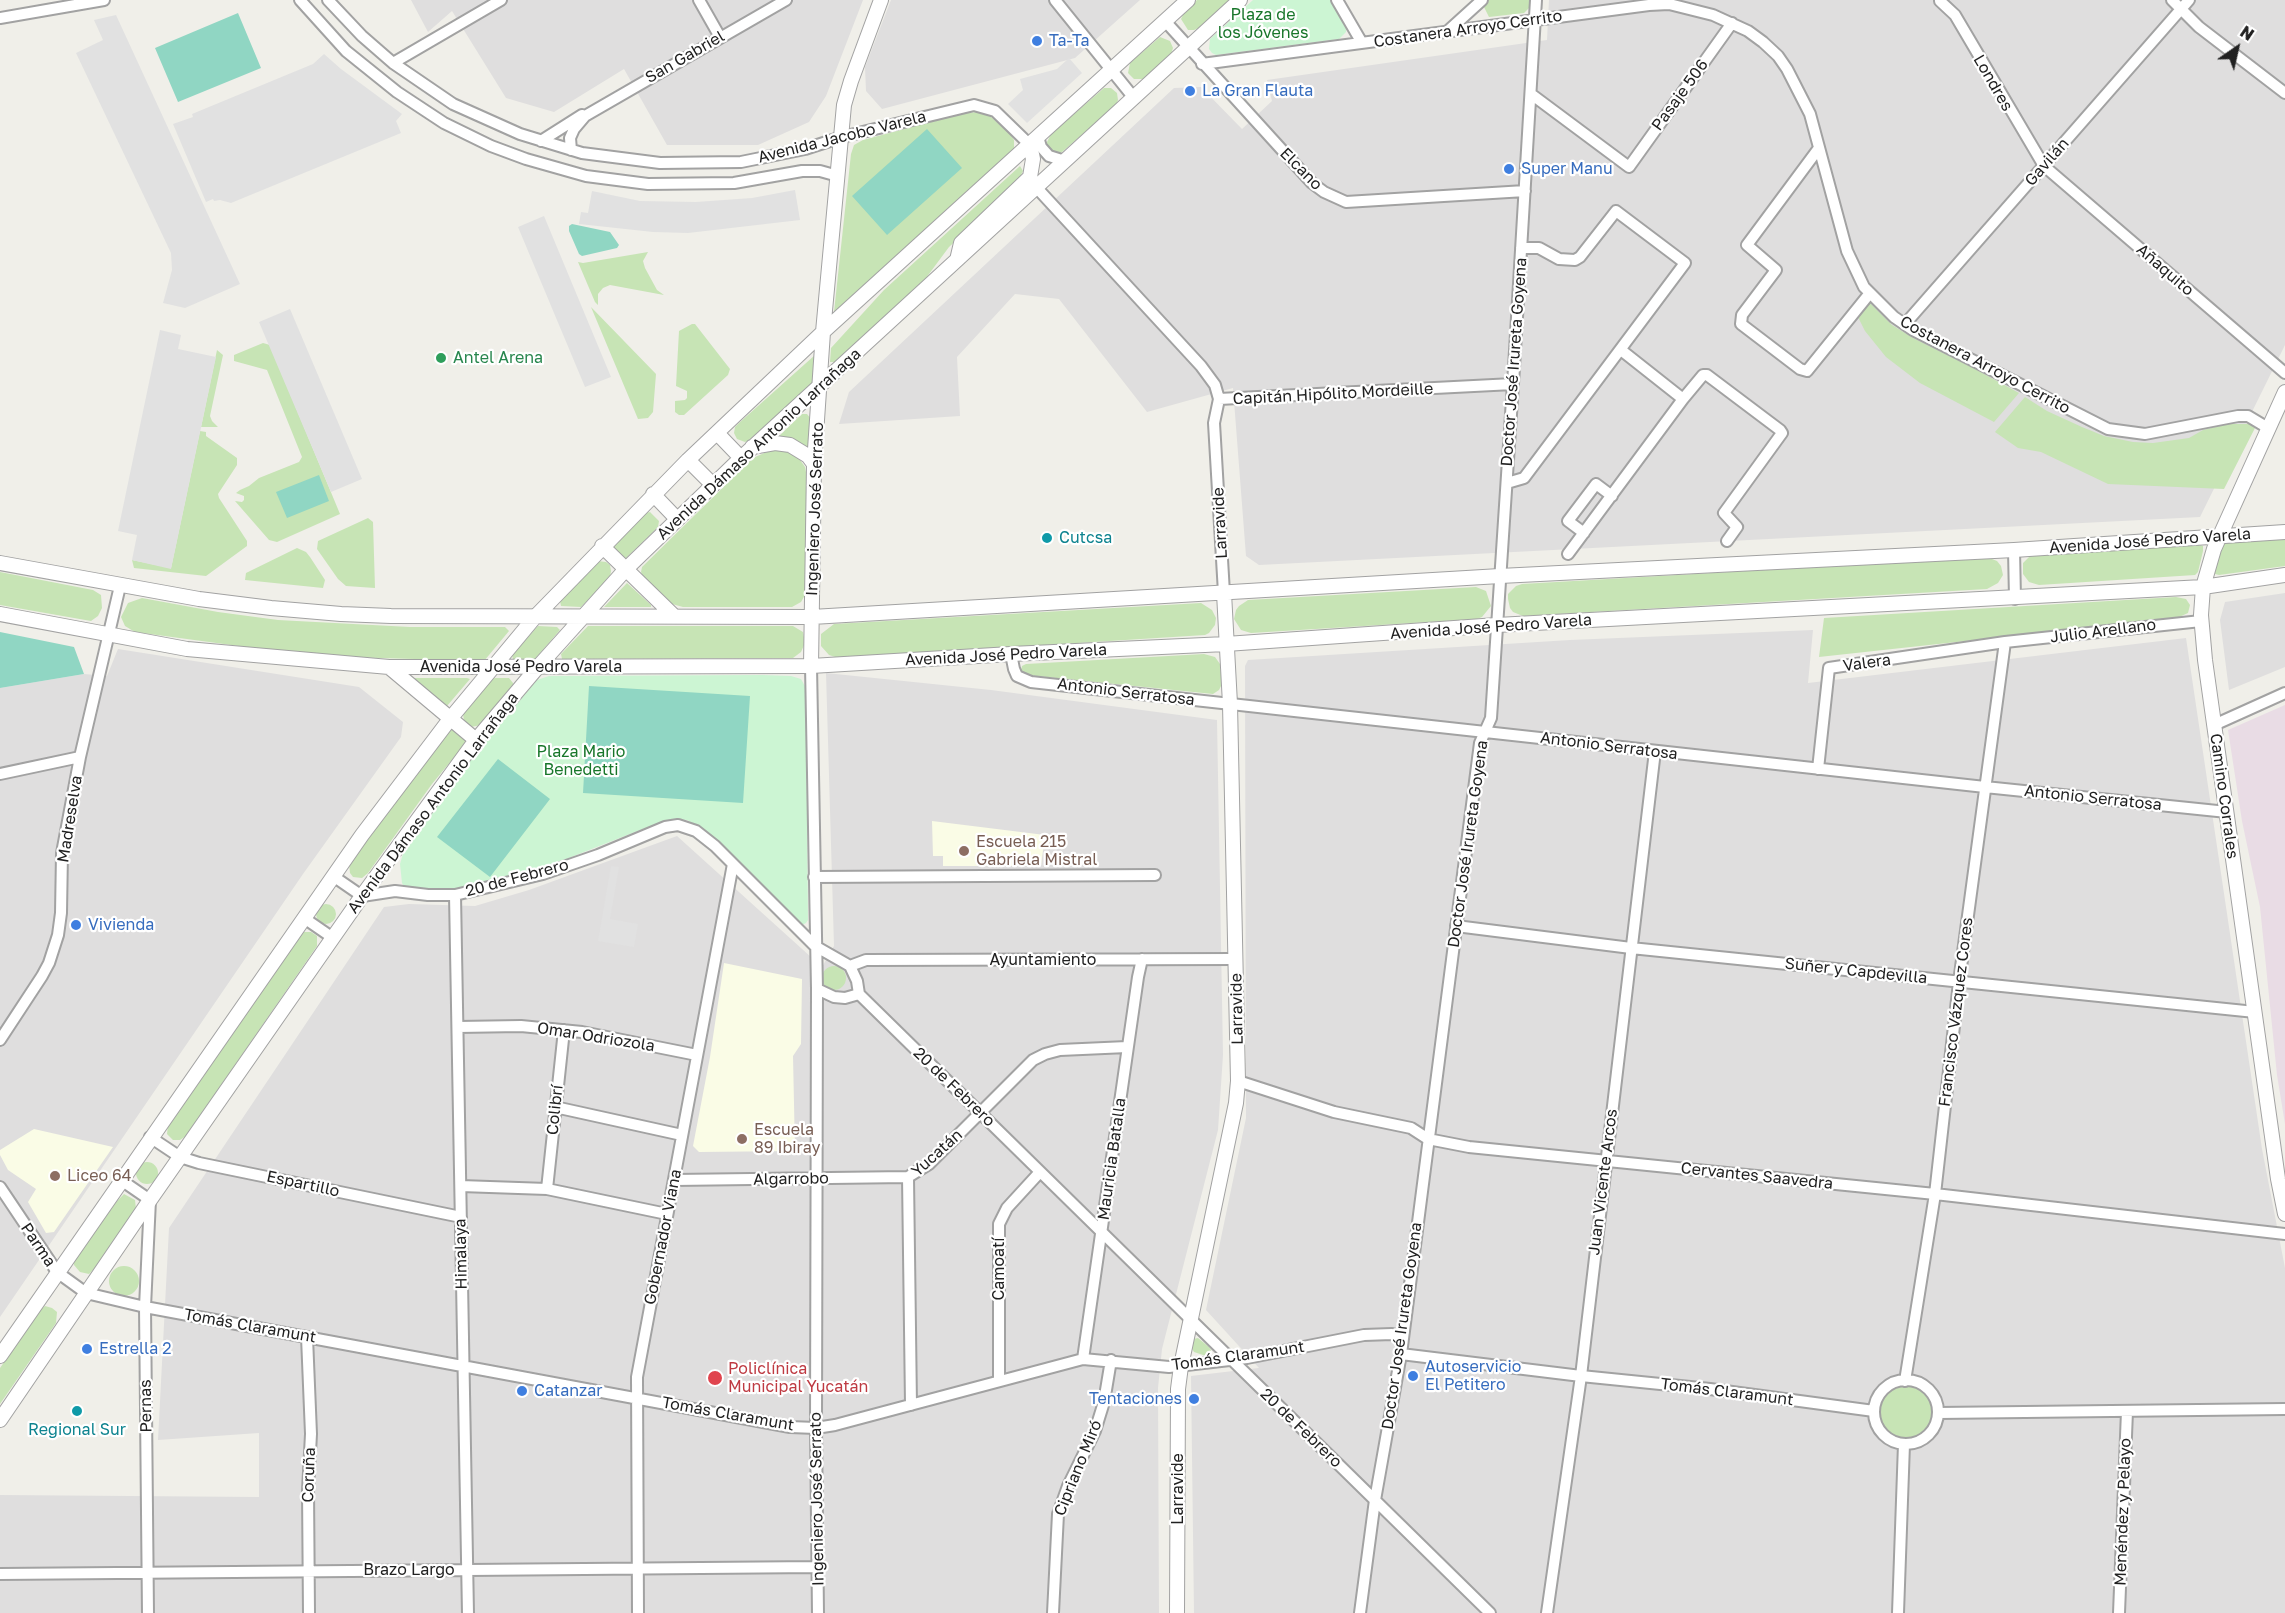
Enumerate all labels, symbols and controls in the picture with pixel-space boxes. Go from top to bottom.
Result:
park label: Plaza de los Jóvenes [1218,5,1308,43]
street label: Costanera Arroyo Cerrito [1373,6,1563,52]
north arrow [2207,18,2267,78]
text: N [2236,21,2258,45]
street label: San Gabriel [642,27,728,87]
place label: Ta-Ta [1049,31,1090,51]
marker: Ta-Ta [1030,34,1044,48]
street label: Londres [1969,51,2017,115]
street label: Pasaje 506 [1648,56,1712,134]
place label: La Gran Flauta [1202,81,1313,101]
marker: La Gran Flauta [1183,84,1197,98]
street label: Avenida Jacobo Varela [756,107,928,167]
street label: Gavilán [2021,134,2073,190]
street label: Elcano [1276,144,1326,194]
place label: Super Manu [1521,159,1613,179]
marker: Super Manu [1502,162,1516,176]
street label: Añaquito [2133,240,2197,300]
street label: Doctor José Irureta Goyena [1497,257,1531,467]
street label: Costanera Arroyo Cerrito [1897,312,2073,418]
street label: Avenida Dámaso Antonio Larrañaga [653,344,865,544]
place label: Antel Arena [453,348,543,368]
marker: Antel Arena [434,351,448,365]
street label: Capitán Hipólito Mordeille [1232,379,1434,409]
street label: Ingeniero José Serrato [802,422,828,596]
street label: Larravide [1209,487,1231,559]
street label: Avenida José Pedro Varela [2048,524,2252,558]
place label: Cutcsa [1059,528,1112,548]
marker: Cutcsa [1040,531,1054,545]
street label: Avenida José Pedro Varela [1389,610,1593,644]
street label: Julio Arellano [2049,615,2157,647]
street label: Avenida José Pedro Varela [904,640,1108,670]
street label: Valera [1842,650,1892,676]
street label: Avenida José Pedro Varela [420,657,622,677]
street label: Antonio Serratosa [1056,674,1196,710]
street label: Avenida Dámaso Antonio Larrañaga [344,689,522,917]
street label: Antonio Serratosa [1539,728,1679,764]
street label: Camino Corrales [2206,732,2242,860]
street label: Doctor José Irureta Goyena [1444,739,1492,949]
park label: Plaza Mario Benedetti [537,742,625,780]
street label: Madreselva [54,774,86,864]
street label: Antonio Serratosa [2023,781,2163,815]
place label: Escuela 215 Gabriela Mistral [976,832,1097,870]
marker: Escuela 215 Gabriela Mistral [957,844,971,858]
street label: 20 de Febrero [463,855,571,901]
place label: Vivienda [88,915,154,935]
street label: Francisco Vázquez Cores [1935,916,1977,1108]
marker: Vivienda [69,918,83,932]
street label: Ayuntamiento [990,950,1096,970]
street label: Suñer y Capdevilla [1784,954,1928,988]
street label: Larravide [1227,973,1247,1045]
street label: Omar Odriozola [536,1018,656,1056]
street label: 20 de Febrero [909,1043,999,1131]
street label: Colibrí [543,1084,567,1136]
street label: Mauricia Batalla [1094,1097,1130,1221]
street label: Juan Vicente Arcos [1584,1108,1622,1256]
place label: Escuela 89 Ibiray [754,1120,820,1158]
street label: Yucatán [908,1125,966,1181]
marker: Escuela 89 Ibiray [735,1132,749,1146]
street label: Cervantes Saavedra [1680,1158,1834,1194]
place label: Liceo 64 [67,1166,131,1186]
street label: Espartillo [265,1167,341,1201]
street label: Gobernador Viana [640,1168,686,1306]
marker: Liceo 64 [48,1169,62,1183]
street label: Algarrobo [753,1169,829,1189]
street label: Himalaya [451,1218,471,1290]
street label: Parma [16,1219,60,1271]
street label: Doctor José Irureta Goyena [1378,1221,1426,1431]
street label: Camoatí [989,1237,1009,1301]
street label: Tomás Claramunt [182,1305,318,1347]
street label: Tomás Claramunt [1170,1337,1306,1375]
place label: Estrella 2 [99,1339,172,1359]
marker: Estrella 2 [80,1342,94,1356]
place label: Autoservicio El Petitero [1425,1357,1521,1395]
place label: Policlínica Municipal Yucatán [728,1359,868,1397]
marker: Policlínica Municipal Yucatán [706,1369,724,1387]
marker: Autoservicio El Petitero [1406,1369,1420,1383]
street label: Tomás Claramunt [1659,1374,1795,1410]
street label: Pernas [136,1379,156,1433]
place label: Catanzar [534,1381,602,1401]
marker: Catanzar [515,1384,529,1398]
street label: 20 de Febrero [1256,1384,1346,1472]
place label: Tentaciones [1089,1389,1182,1409]
marker: Tentaciones [1187,1392,1201,1406]
street label: Tomás Claramunt [660,1393,796,1435]
marker: Regional Sur [70,1404,84,1418]
street label: Ingeniero José Serrato [806,1412,828,1586]
street label: Cipriano Miró [1050,1417,1106,1519]
place label: Regional Sur [28,1420,126,1440]
street label: Menéndez y Pelayo [2111,1438,2135,1586]
street label: Coruña [298,1447,320,1503]
street label: Larravide [1168,1453,1188,1525]
street label: Brazo Largo [363,1560,455,1580]

